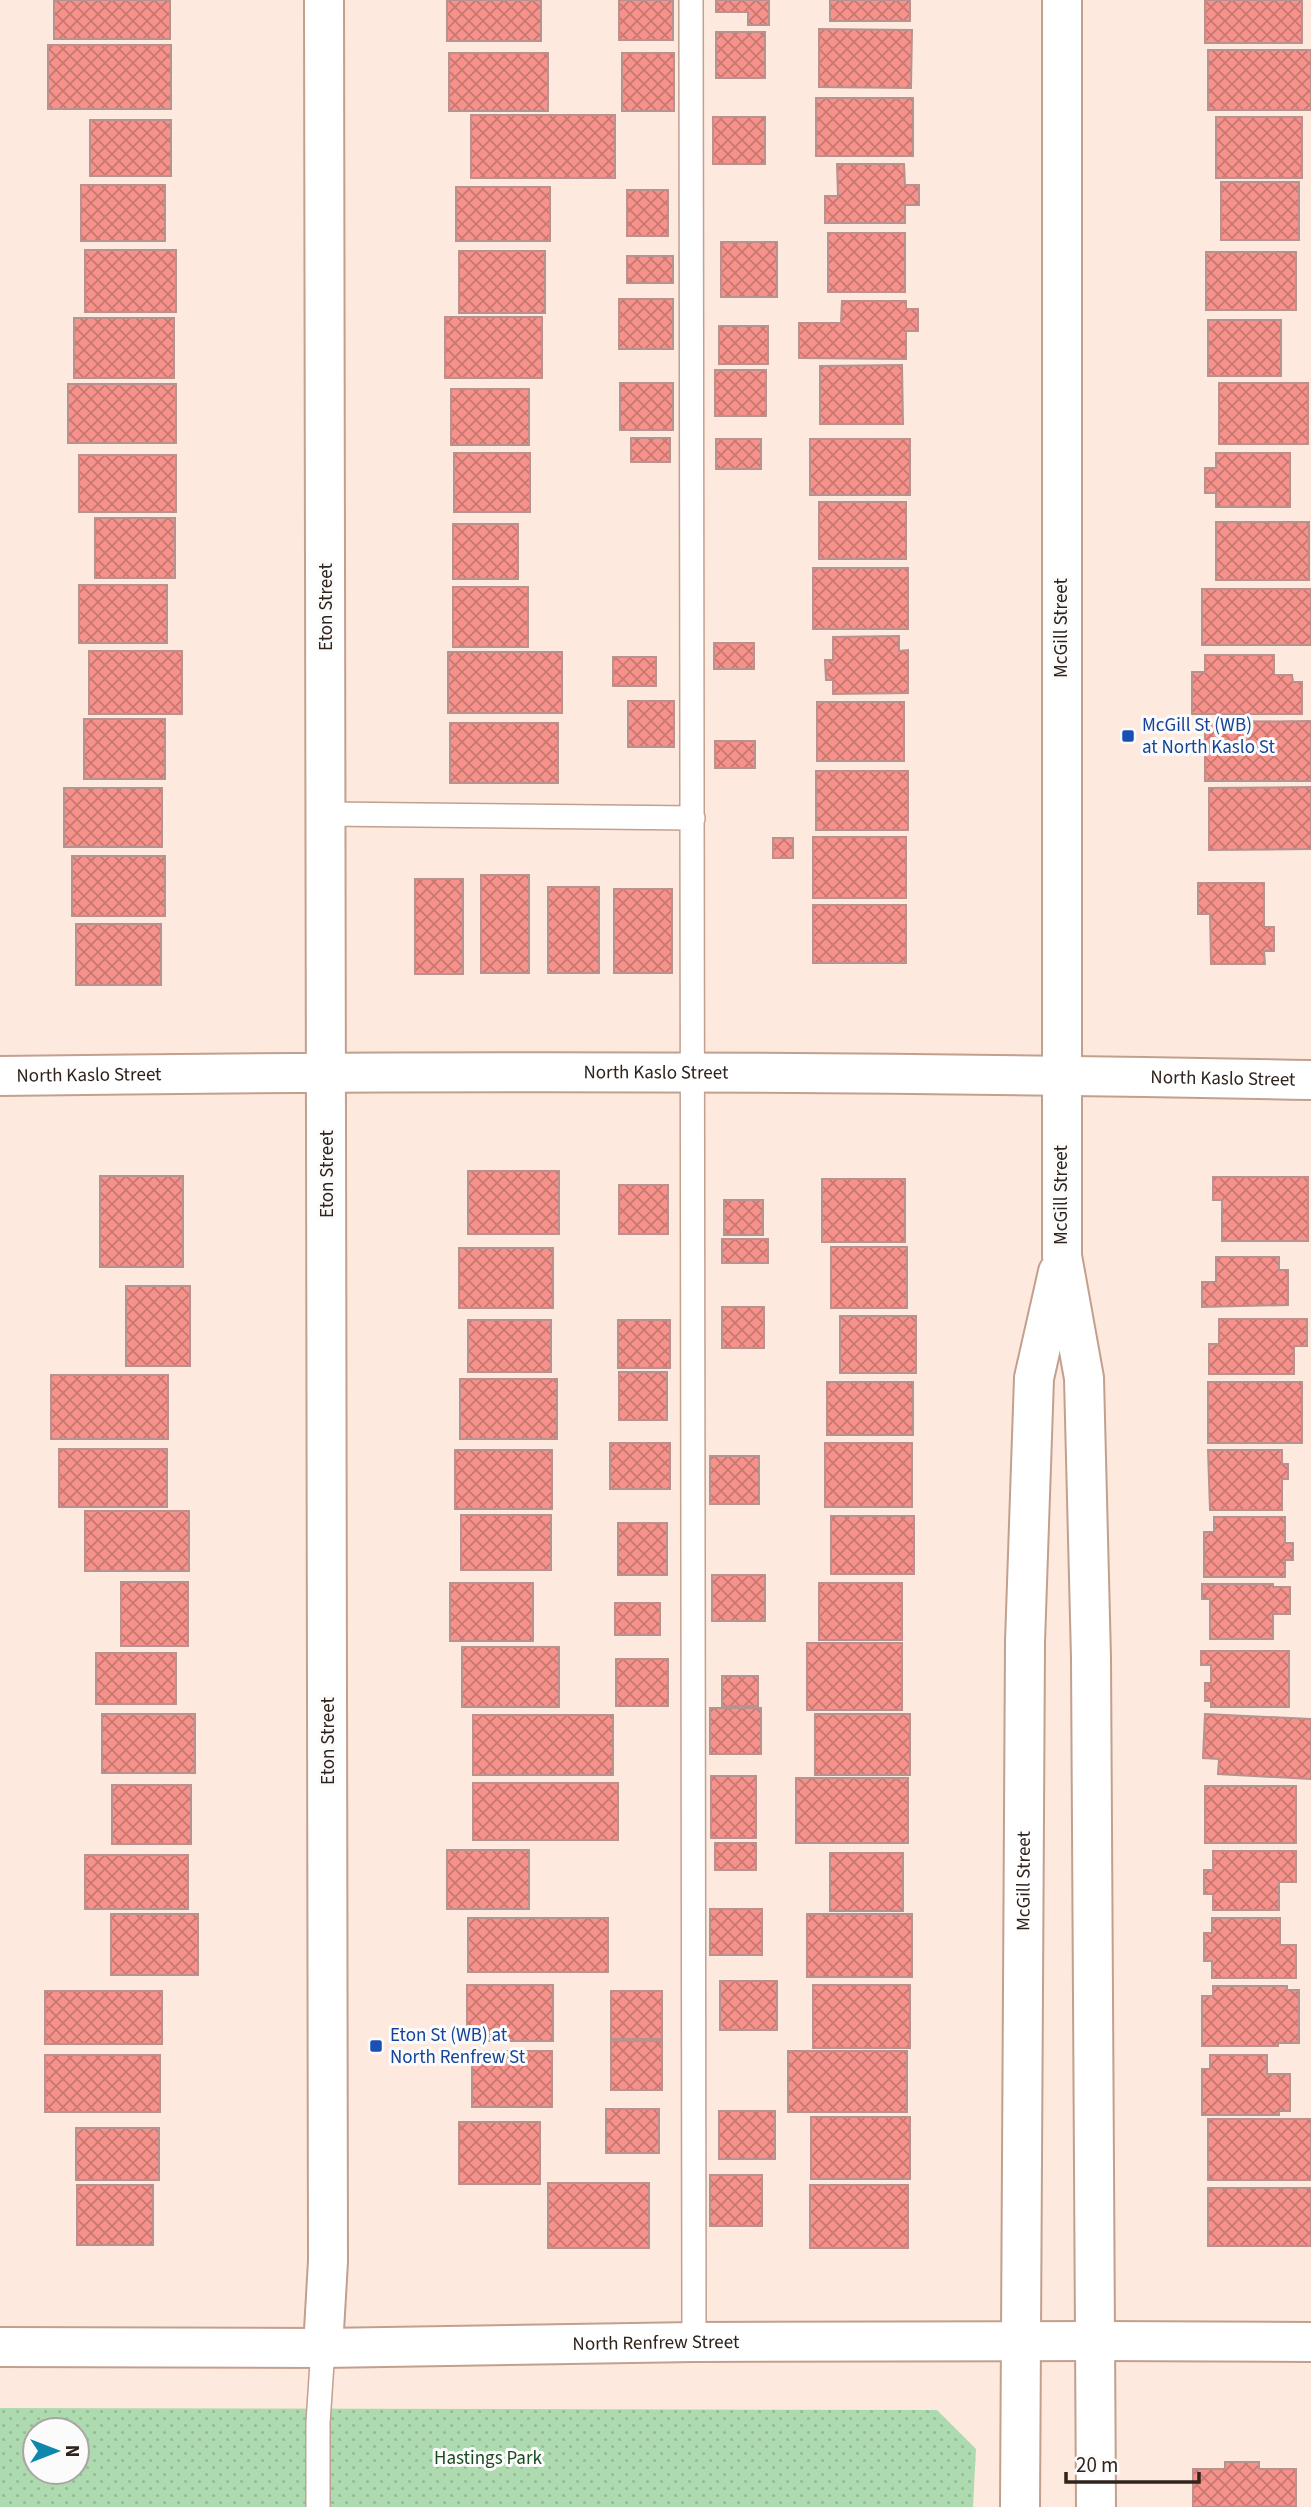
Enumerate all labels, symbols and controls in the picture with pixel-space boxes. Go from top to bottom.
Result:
street label: Eton Street [313,563,340,651]
street label: McGill Street [1048,577,1075,678]
place label: McGill St (WB) at North Kaslo St [1142,712,1275,761]
marker: McGill St (WB) at North Kaslo St [1120,728,1136,744]
street label: North Kaslo Street [583,1059,729,1086]
street label: North Kaslo Street [16,1061,162,1089]
street label: North Kaslo Street [1150,1064,1296,1093]
street label: Eton Street [314,1130,341,1218]
street label: McGill Street [1048,1144,1075,1245]
street label: Eton Street [315,1697,342,1785]
street label: McGill Street [1010,1830,1037,1931]
place label: Eton St (WB) at North Renfrew St [390,2022,526,2071]
marker: Eton St (WB) at North Renfrew St [368,2038,384,2054]
street label: North Renfrew Street [572,2328,740,2357]
north arrow [21,2416,91,2486]
scale bar [1066,2440,1199,2484]
text: N [58,2445,85,2457]
park label: Hastings Park [434,2445,543,2472]
text: 20 m [1076,2450,1118,2480]

